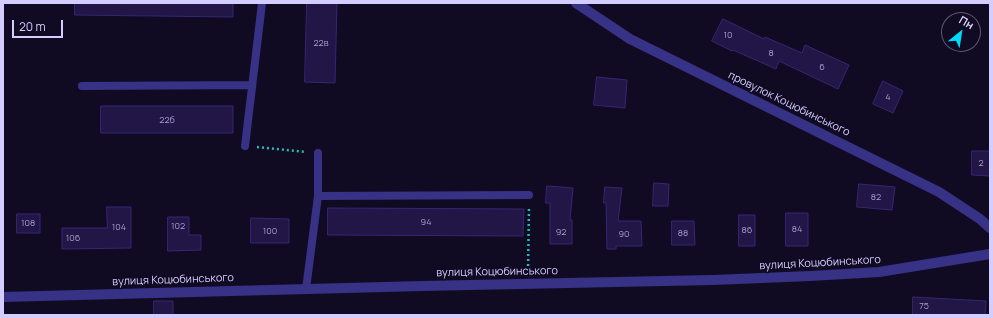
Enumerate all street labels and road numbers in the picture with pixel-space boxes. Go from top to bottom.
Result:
street label: провулок Коцюбинського [726,69,852,139]
street label: вулиця Коцюбинського [759,253,881,273]
street label: вулиця Коцюбинського [436,264,558,280]
street label: вулиця Коцюбинського [112,271,234,289]

